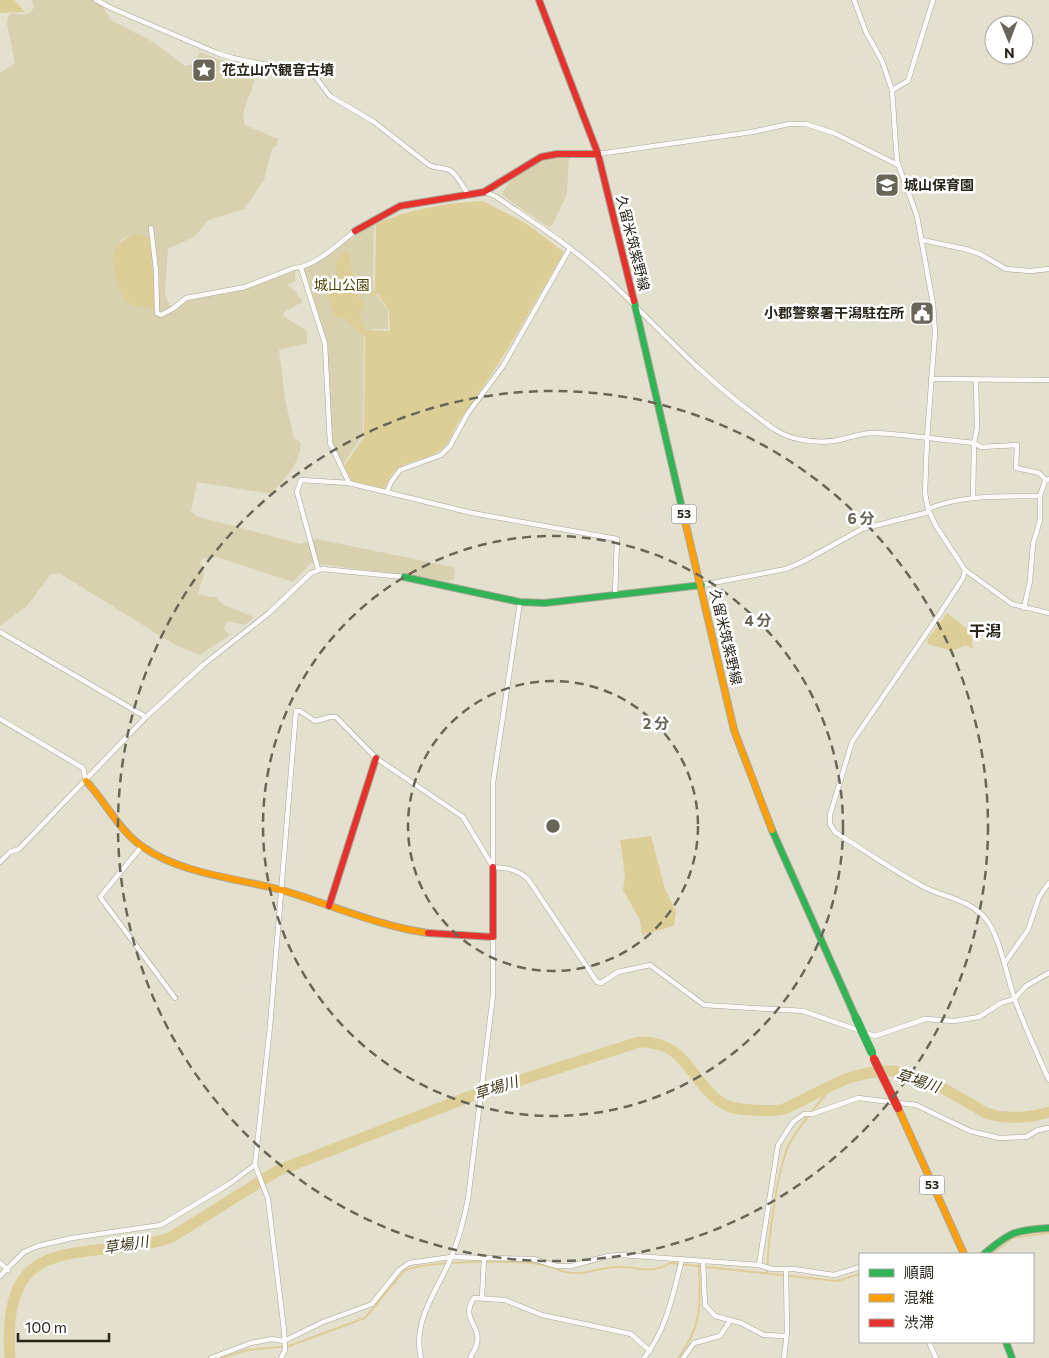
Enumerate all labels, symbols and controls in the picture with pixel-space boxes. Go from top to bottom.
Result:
north arrow [984,15,1034,65]
text: N [1004,45,1015,62]
place icon: 花立山穴観音古墳 [191,57,217,83]
place label: 花立山穴観音古墳 [222,61,334,78]
school or university icon: 城山保育園 [874,172,900,198]
place label: 城山保育園 [904,176,974,193]
street label: 久留米筑紫野線 [613,193,654,292]
park label: 城山公園 [314,276,370,293]
public building icon: 小郡警察署干潟駐在所 [909,300,935,326]
place label: 小郡警察署干潟駐在所 [764,304,904,321]
road number: 53 [672,504,696,524]
text: 6 分 [847,509,875,527]
street label: 久留米筑紫野線 [707,587,746,687]
text: 4 分 [744,611,772,629]
district label: 干潟 [969,621,1001,640]
text: 2 分 [643,714,669,732]
centre of rings [544,817,562,835]
water label: 草場川 [894,1065,944,1096]
water label: 草場川 [472,1071,522,1103]
road number: 53 [920,1176,944,1194]
water label: 草場川 [102,1231,151,1256]
legend [859,1253,1034,1343]
text: 順調 [904,1263,934,1281]
text: 混雑 [904,1288,934,1306]
scale bar [18,1310,109,1342]
text: 渋滞 [904,1313,934,1331]
text: 100 m [25,1318,67,1336]

